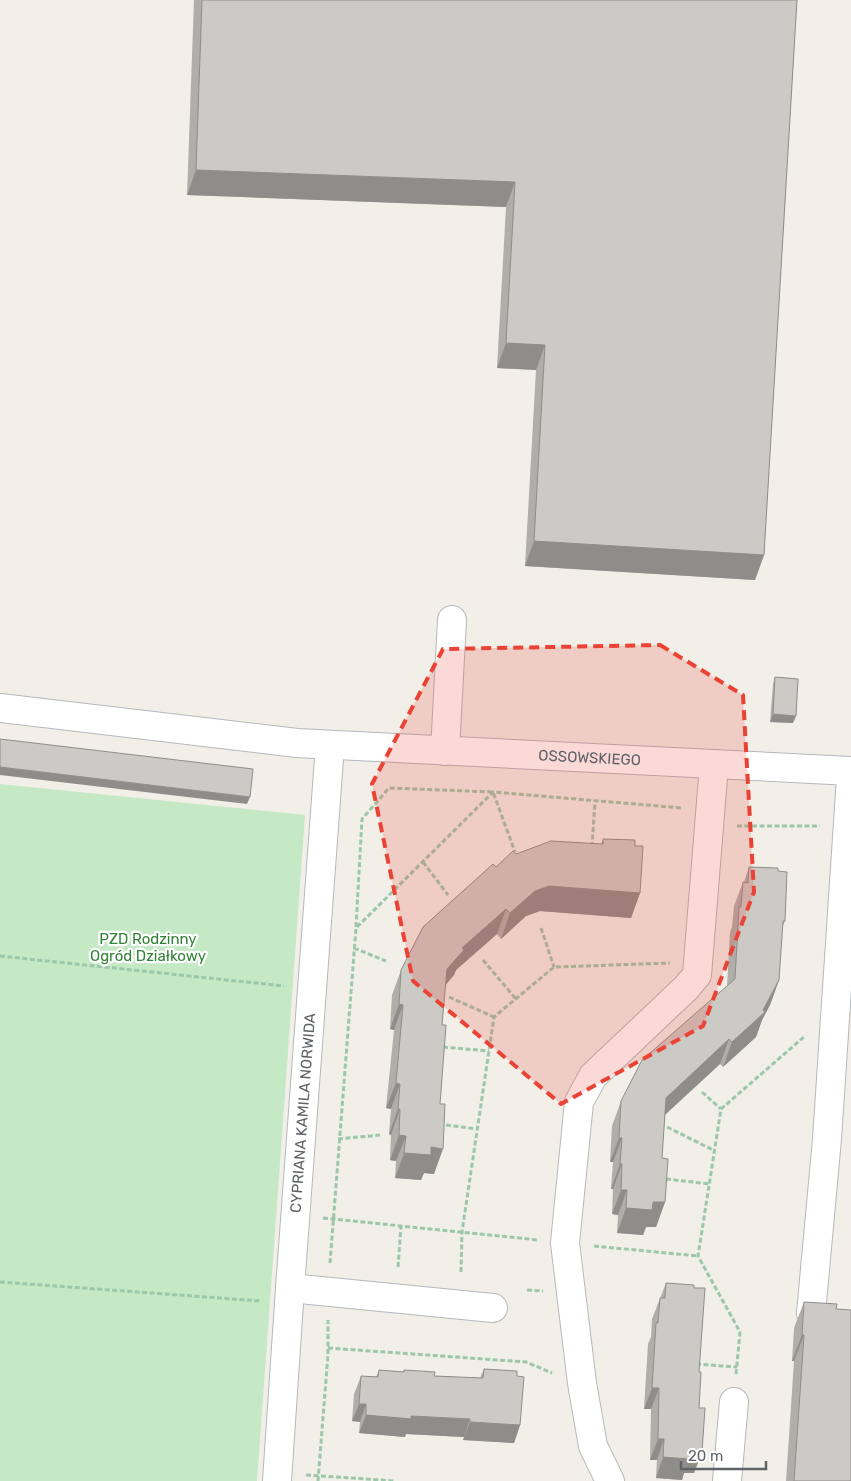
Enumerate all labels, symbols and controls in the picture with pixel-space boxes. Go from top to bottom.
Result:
street label: OSSOWSKIEGO [538,746,641,769]
park label: PZD Rodzinny Ogród Działkowy [90,930,206,965]
street label: CYPRIANA KAMILA NORWIDA [287,1012,319,1213]
scale bar [681,1438,766,1470]
text: 20 m [688,1447,723,1465]

